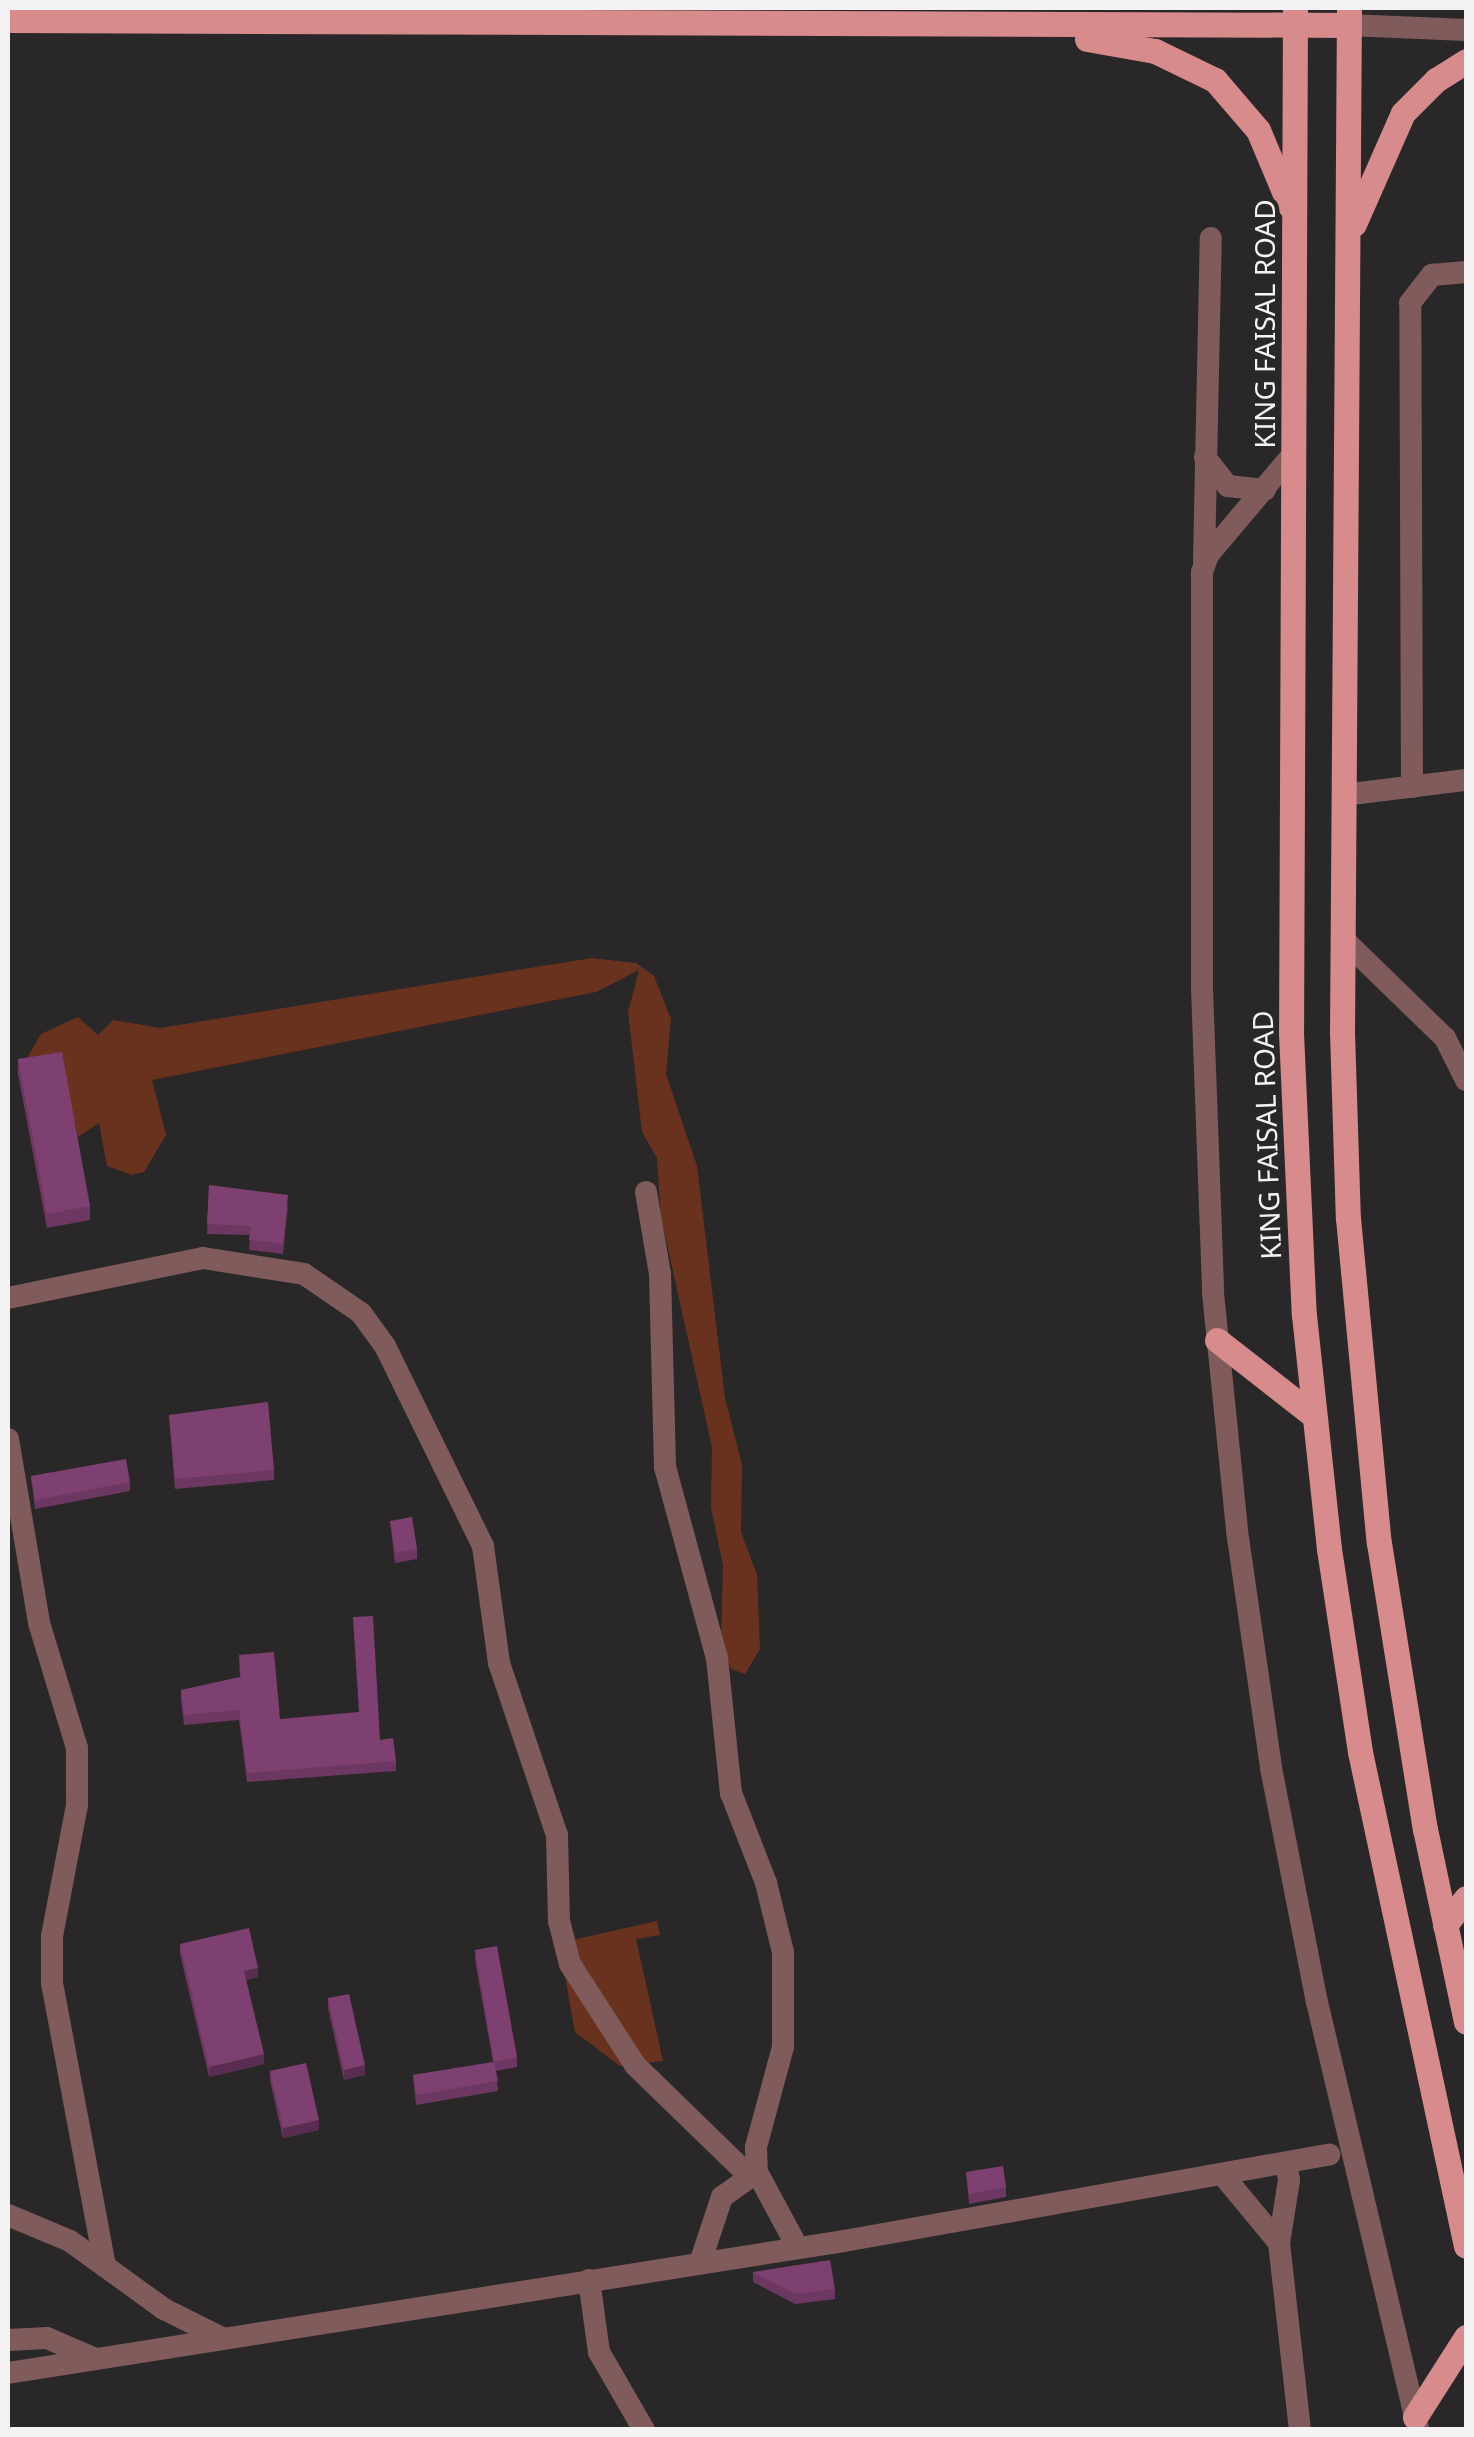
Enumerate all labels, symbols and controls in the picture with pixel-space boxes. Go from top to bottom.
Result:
street label: KING FAISAL ROAD [1247,199,1281,449]
street label: KING FAISAL ROAD [1245,1010,1287,1260]

